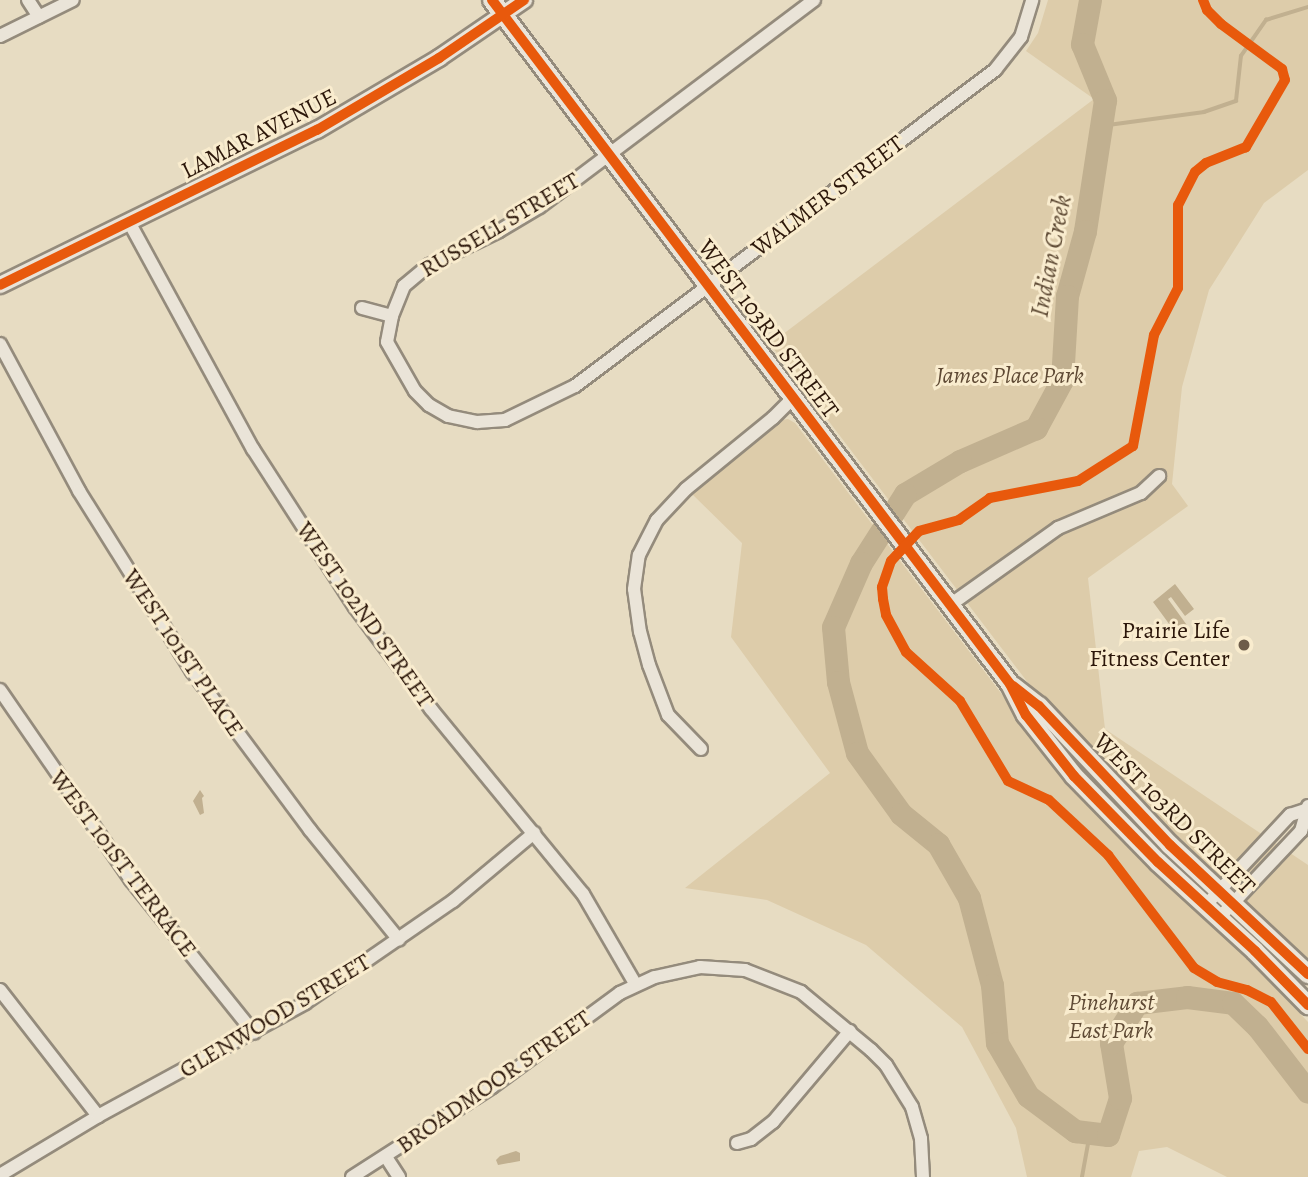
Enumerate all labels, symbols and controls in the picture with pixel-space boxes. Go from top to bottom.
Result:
street label: LAMAR AVENUE [177,83,341,185]
street label: WALMER STREET [746,129,910,263]
street label: RUSSELL STREET [415,166,585,284]
water label: Indian Creek [1024,192,1078,320]
street label: WEST 103RD STREET [691,234,845,424]
park label: James Place Park [936,362,1084,390]
street label: WEST 102ND STREET [290,516,440,714]
street label: WEST 101ST PLACE [116,564,250,742]
place label: Prairie Life Fitness Center [1089,617,1230,673]
marker: Prairie Life Fitness Center [1236,637,1252,653]
street label: WEST 103RD STREET [1087,727,1261,901]
street label: WEST 101ST TERRACE [43,765,203,963]
street label: GLENWOOD STREET [174,948,376,1084]
park label: Pinehurst East Park [1068,989,1154,1045]
street label: BROADMOOR STREET [391,1004,597,1160]

